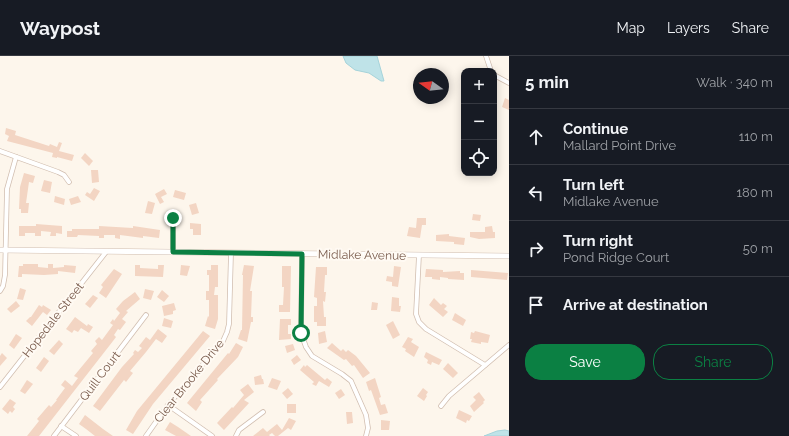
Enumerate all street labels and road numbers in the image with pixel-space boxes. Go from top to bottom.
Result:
street label: Midlake Avenue [318,247,406,263]
street label: Hopedale Street [19,280,87,360]
street label: Clear Brooke Drive [151,337,227,425]
street label: Quill Court [77,348,123,404]

